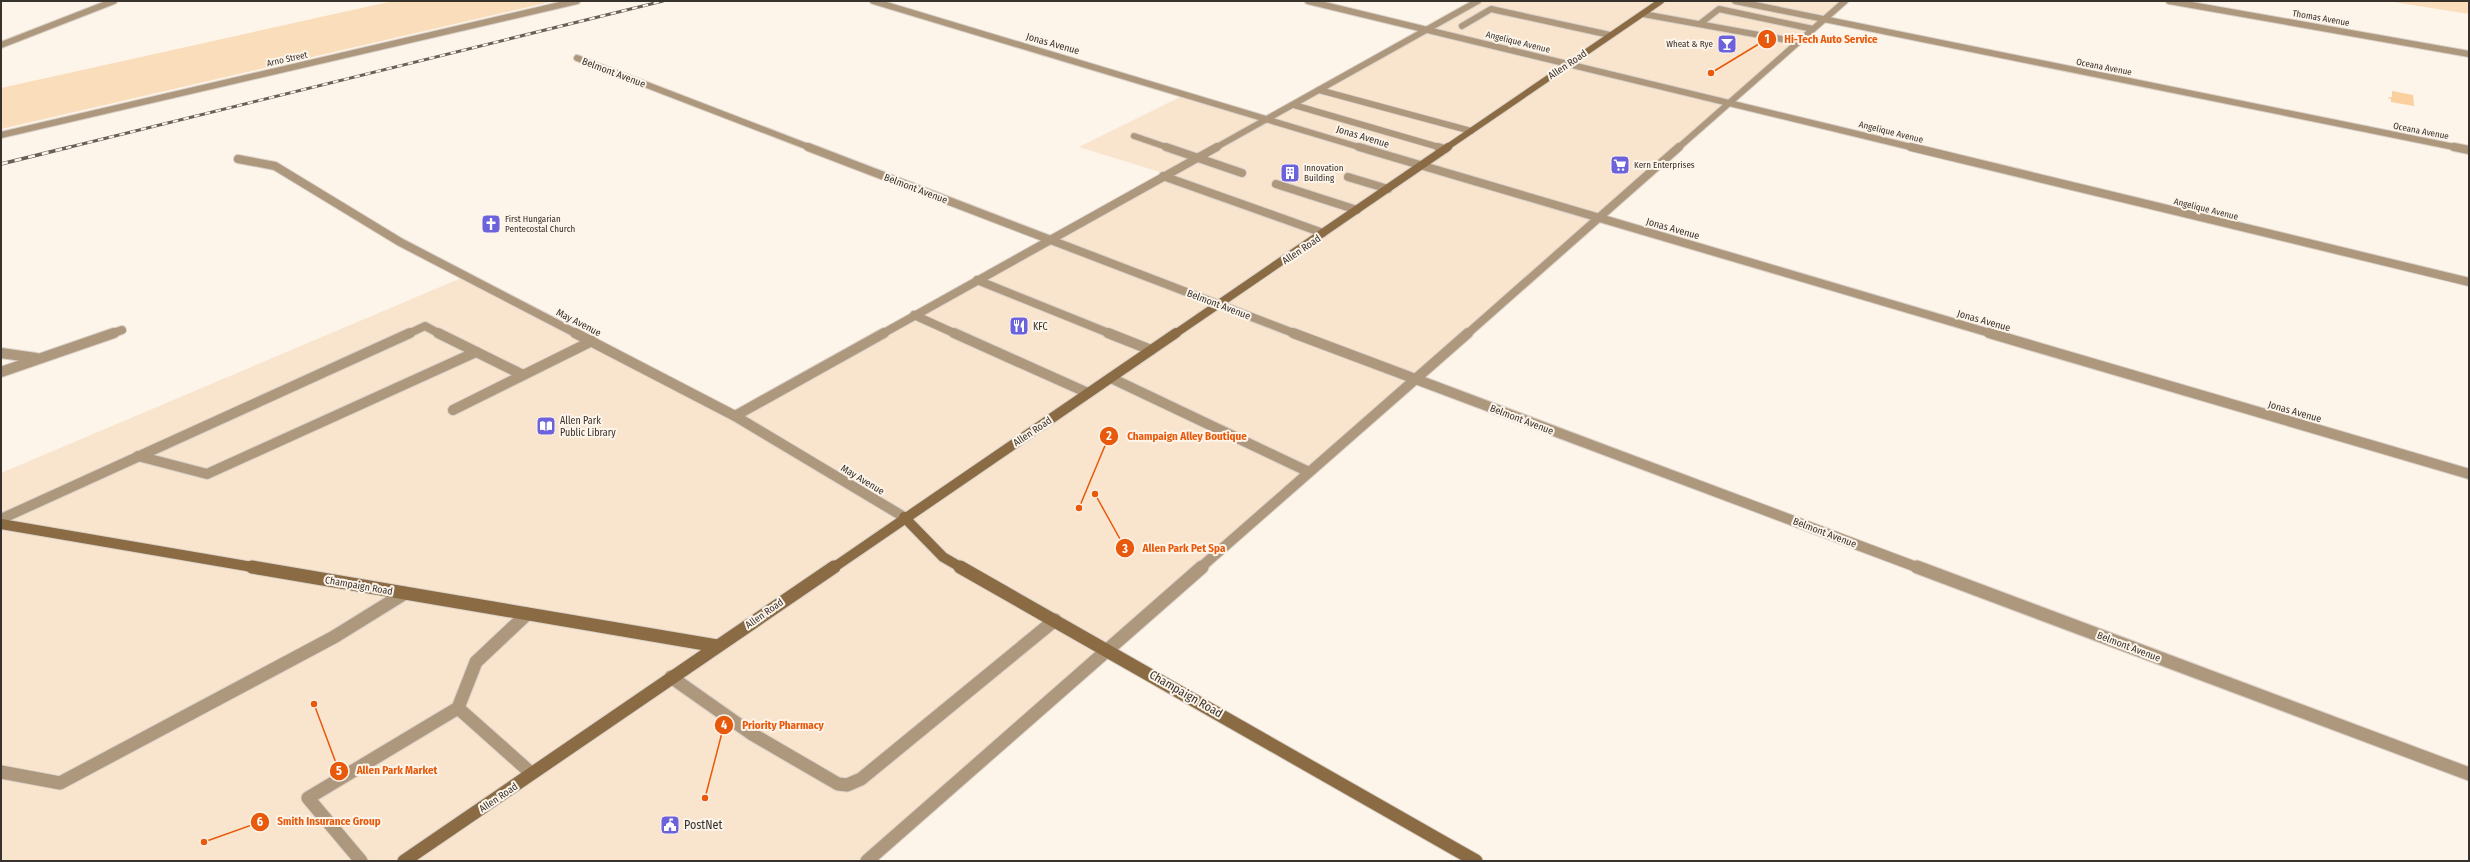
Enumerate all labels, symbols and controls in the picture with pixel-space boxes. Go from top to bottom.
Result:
street label: Thomas Avenue [2292,8,2351,28]
callout: Hi-Tech Auto Service [1757,27,1886,50]
street label: Angelique Avenue [1485,29,1552,55]
street label: Jonas Avenue [1025,31,1081,57]
text: 1 [1764,32,1770,46]
bar icon: Wheat & Rye [1716,33,1738,55]
text: Hi-Tech Auto Service [1784,33,1878,46]
place label: Wheat & Rye [1666,39,1714,49]
street label: Allen Road [1546,48,1589,82]
street label: Arno Street [266,49,308,69]
street label: Belmont Avenue [580,55,647,91]
street label: Oceana Avenue [2075,57,2133,77]
street label: Angelique Avenue [1858,119,1925,145]
street label: Oceana Avenue [2392,121,2450,141]
street label: Jonas Avenue [1335,123,1391,151]
supermarket icon: Kern Enterprises [1609,154,1631,176]
place label: Kern Enterprises [1634,160,1695,170]
building icon: Innovation Building [1279,162,1301,184]
place label: Innovation Building [1304,163,1344,183]
street label: Belmont Avenue [882,171,949,207]
street label: Angelique Avenue [2173,196,2240,222]
church icon: First Hungarian Pentecostal Church [480,213,502,235]
place label: First Hungarian Pentecostal Church [505,214,576,234]
street label: Jonas Avenue [1645,216,1701,242]
street label: Allen Road [1280,233,1323,267]
street label: Belmont Avenue [1185,287,1252,323]
street label: May Avenue [554,306,603,339]
street label: Jonas Avenue [1956,308,2012,334]
restaurant icon: KFC [1008,315,1030,337]
place label: KFC [1033,321,1048,333]
street label: Jonas Avenue [2267,399,2323,425]
street label: Belmont Avenue [1488,402,1555,438]
library icon: Allen Park Public Library [535,415,557,437]
place label: Allen Park Public Library [560,415,616,439]
street label: Allen Road [1011,415,1054,449]
callout: Champaign Alley Boutique [1099,424,1255,447]
text: 2 [1105,429,1112,443]
text: Champaign Alley Boutique [1127,430,1247,443]
street label: May Avenue [839,462,887,498]
street label: Belmont Avenue [1791,515,1858,551]
callout: Allen Park Pet Spa [1115,537,1234,560]
text: 3 [1121,542,1128,556]
text: Allen Park Pet Spa [1142,542,1226,555]
street label: Champaign Road [324,574,394,598]
street label: Allen Road [743,596,786,631]
street label: Belmont Avenue [2095,629,2162,665]
street label: Champaign Road [1147,667,1225,721]
callout: Priority Pharmacy [714,714,832,737]
text: 4 [721,718,727,732]
text: Priority Pharmacy [742,719,825,732]
callout: Allen Park Market [329,759,445,782]
text: 5 [336,764,342,778]
text: Allen Park Market [356,764,437,777]
street label: Allen Road [477,781,520,815]
callout: Smith Insurance Group [250,810,389,833]
public building icon: PostNet [659,814,681,836]
text: 6 [257,815,263,829]
text: Smith Insurance Group [277,815,381,828]
place label: PostNet [684,818,722,832]

